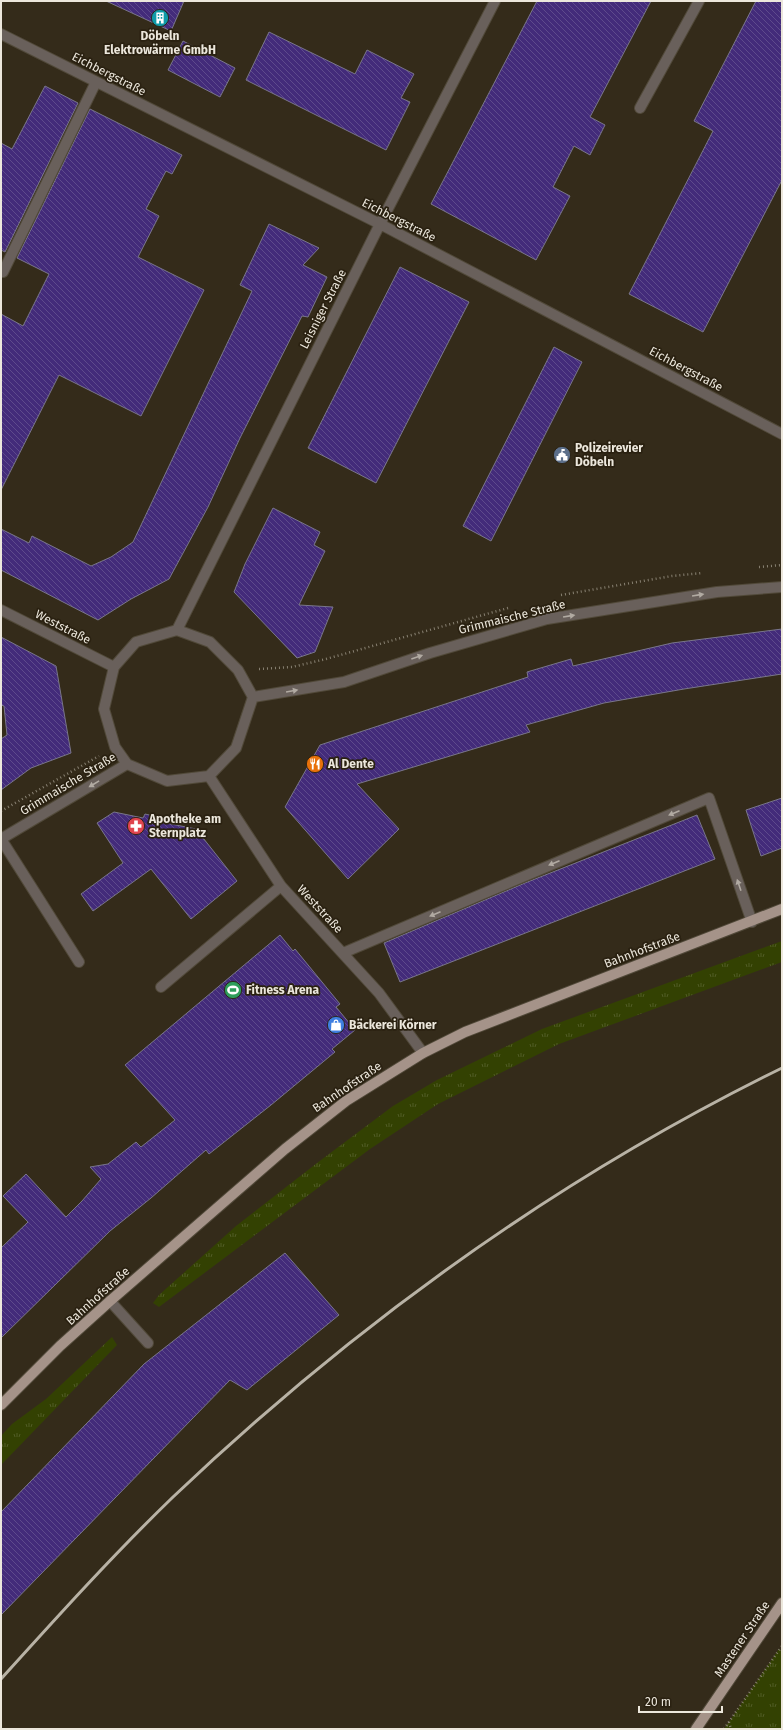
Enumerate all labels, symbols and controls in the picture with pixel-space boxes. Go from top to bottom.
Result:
building icon: Döbeln Elektrowärme GmbH [150,8,170,28]
place label: Döbeln Elektrowärme GmbH [104,29,216,57]
street label: Eichbergstraße [70,49,148,99]
street label: Eichbergstraße [360,195,438,245]
street label: Leisniger Straße [297,267,349,351]
street label: Eichbergstraße [647,344,725,394]
place label: Polizeirevier Döbeln [575,441,643,469]
public building icon: Polizeirevier Döbeln [552,445,572,465]
one-way arrow [691,592,704,598]
street label: Grimmaische Straße [457,597,567,637]
street label: Weststraße [33,607,93,647]
one-way arrow [563,613,575,619]
one-way arrow [411,654,423,660]
one-way arrow [286,688,298,694]
street label: Grimmaische Straße [17,750,119,818]
restaurant icon: Al Dente [305,754,325,774]
place label: Al Dente [327,757,374,771]
one-way arrow [88,781,99,788]
one-way arrow [669,810,680,816]
place label: Apotheke am Sternplatz [148,812,221,840]
pharmacy icon: Apotheke am Sternplatz [126,816,146,836]
one-way arrow [548,861,560,867]
one-way arrow [736,879,742,891]
street label: Weststraße [294,882,346,936]
one-way arrow [429,911,440,917]
street label: Bahnhofstraße [602,929,682,971]
sports icon: Fitness Arena [223,980,243,1000]
place label: Fitness Arena [246,983,319,997]
shop icon: Bäckerei Körner [326,1015,346,1035]
place label: Bäckerei Körner [349,1018,437,1032]
street label: Bahnhofstraße [310,1059,384,1115]
street label: Bahnhofstraße [64,1264,132,1328]
street label: Mastener Straße [711,1598,773,1680]
scale bar [639,1688,722,1714]
text: 20 m [645,1695,671,1709]

